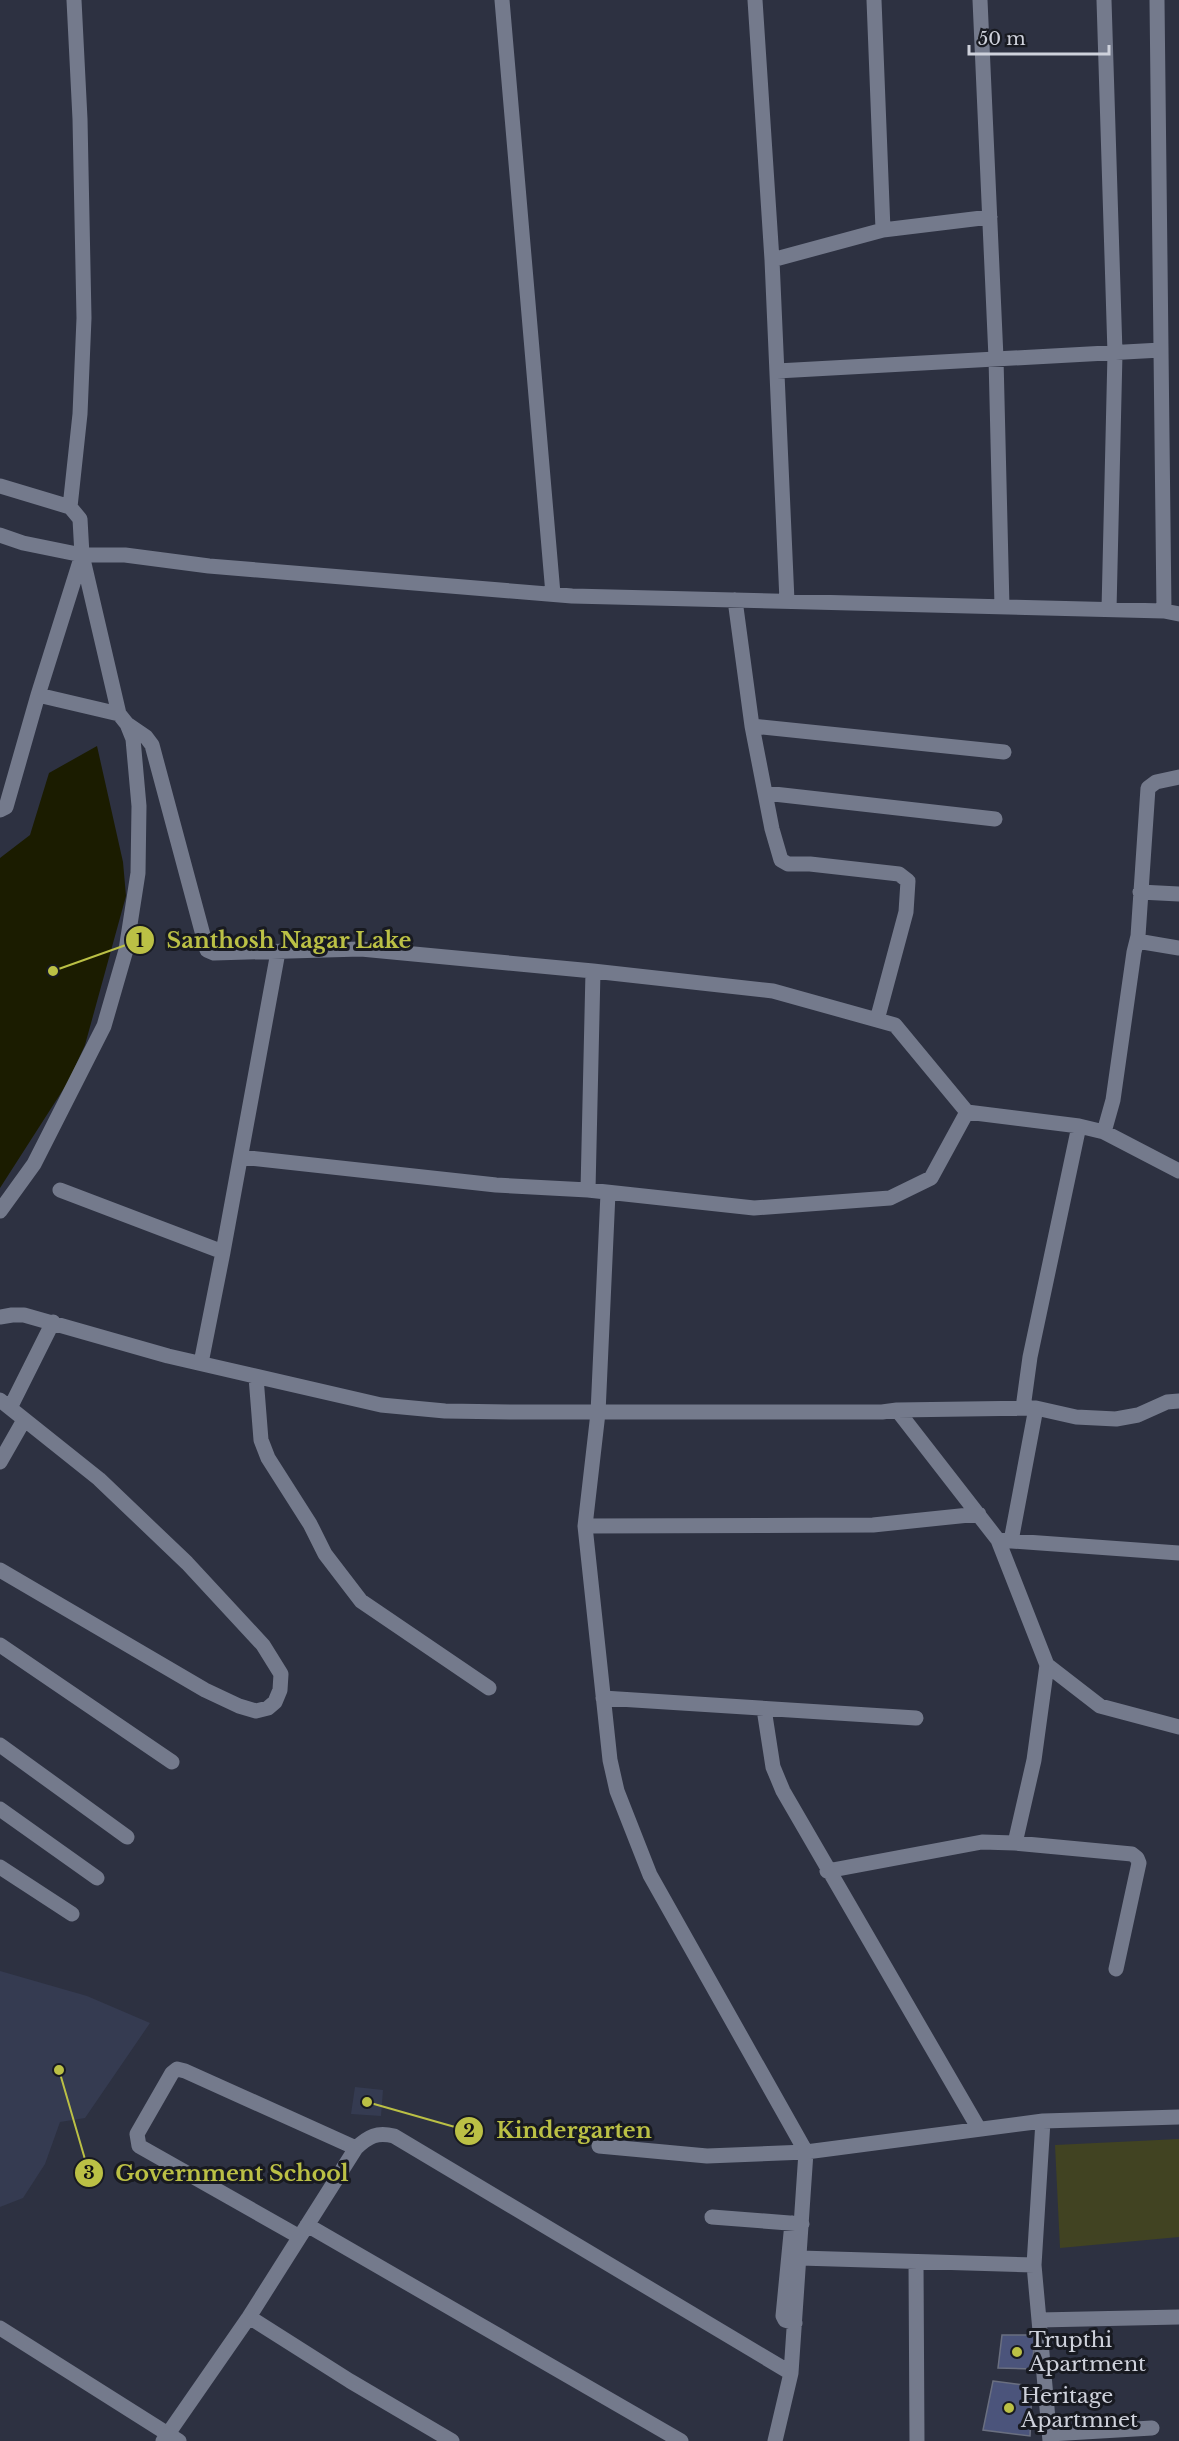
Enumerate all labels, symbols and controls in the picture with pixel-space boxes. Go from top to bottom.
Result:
scale bar [969,18,1108,56]
text: 50 m [978,28,1026,50]
callout: Santhosh Nagar Lake [125,920,424,960]
text: Santhosh Nagar Lake [167,927,412,954]
text: 1 [136,930,144,952]
callout: Kindergarten [454,2111,664,2151]
text: Kindergarten [496,2117,652,2144]
text: 2 [463,2120,475,2142]
callout: Government School [74,2153,361,2193]
text: Government School [115,2160,349,2187]
text: 3 [83,2162,95,2184]
place label: Trupthi Apartment [1028,2327,1146,2377]
marker: Trupthi Apartment [1010,2345,1024,2359]
place label: Heritage Apartmnet [1020,2383,1138,2433]
marker: Heritage Apartmnet [1002,2401,1016,2415]

